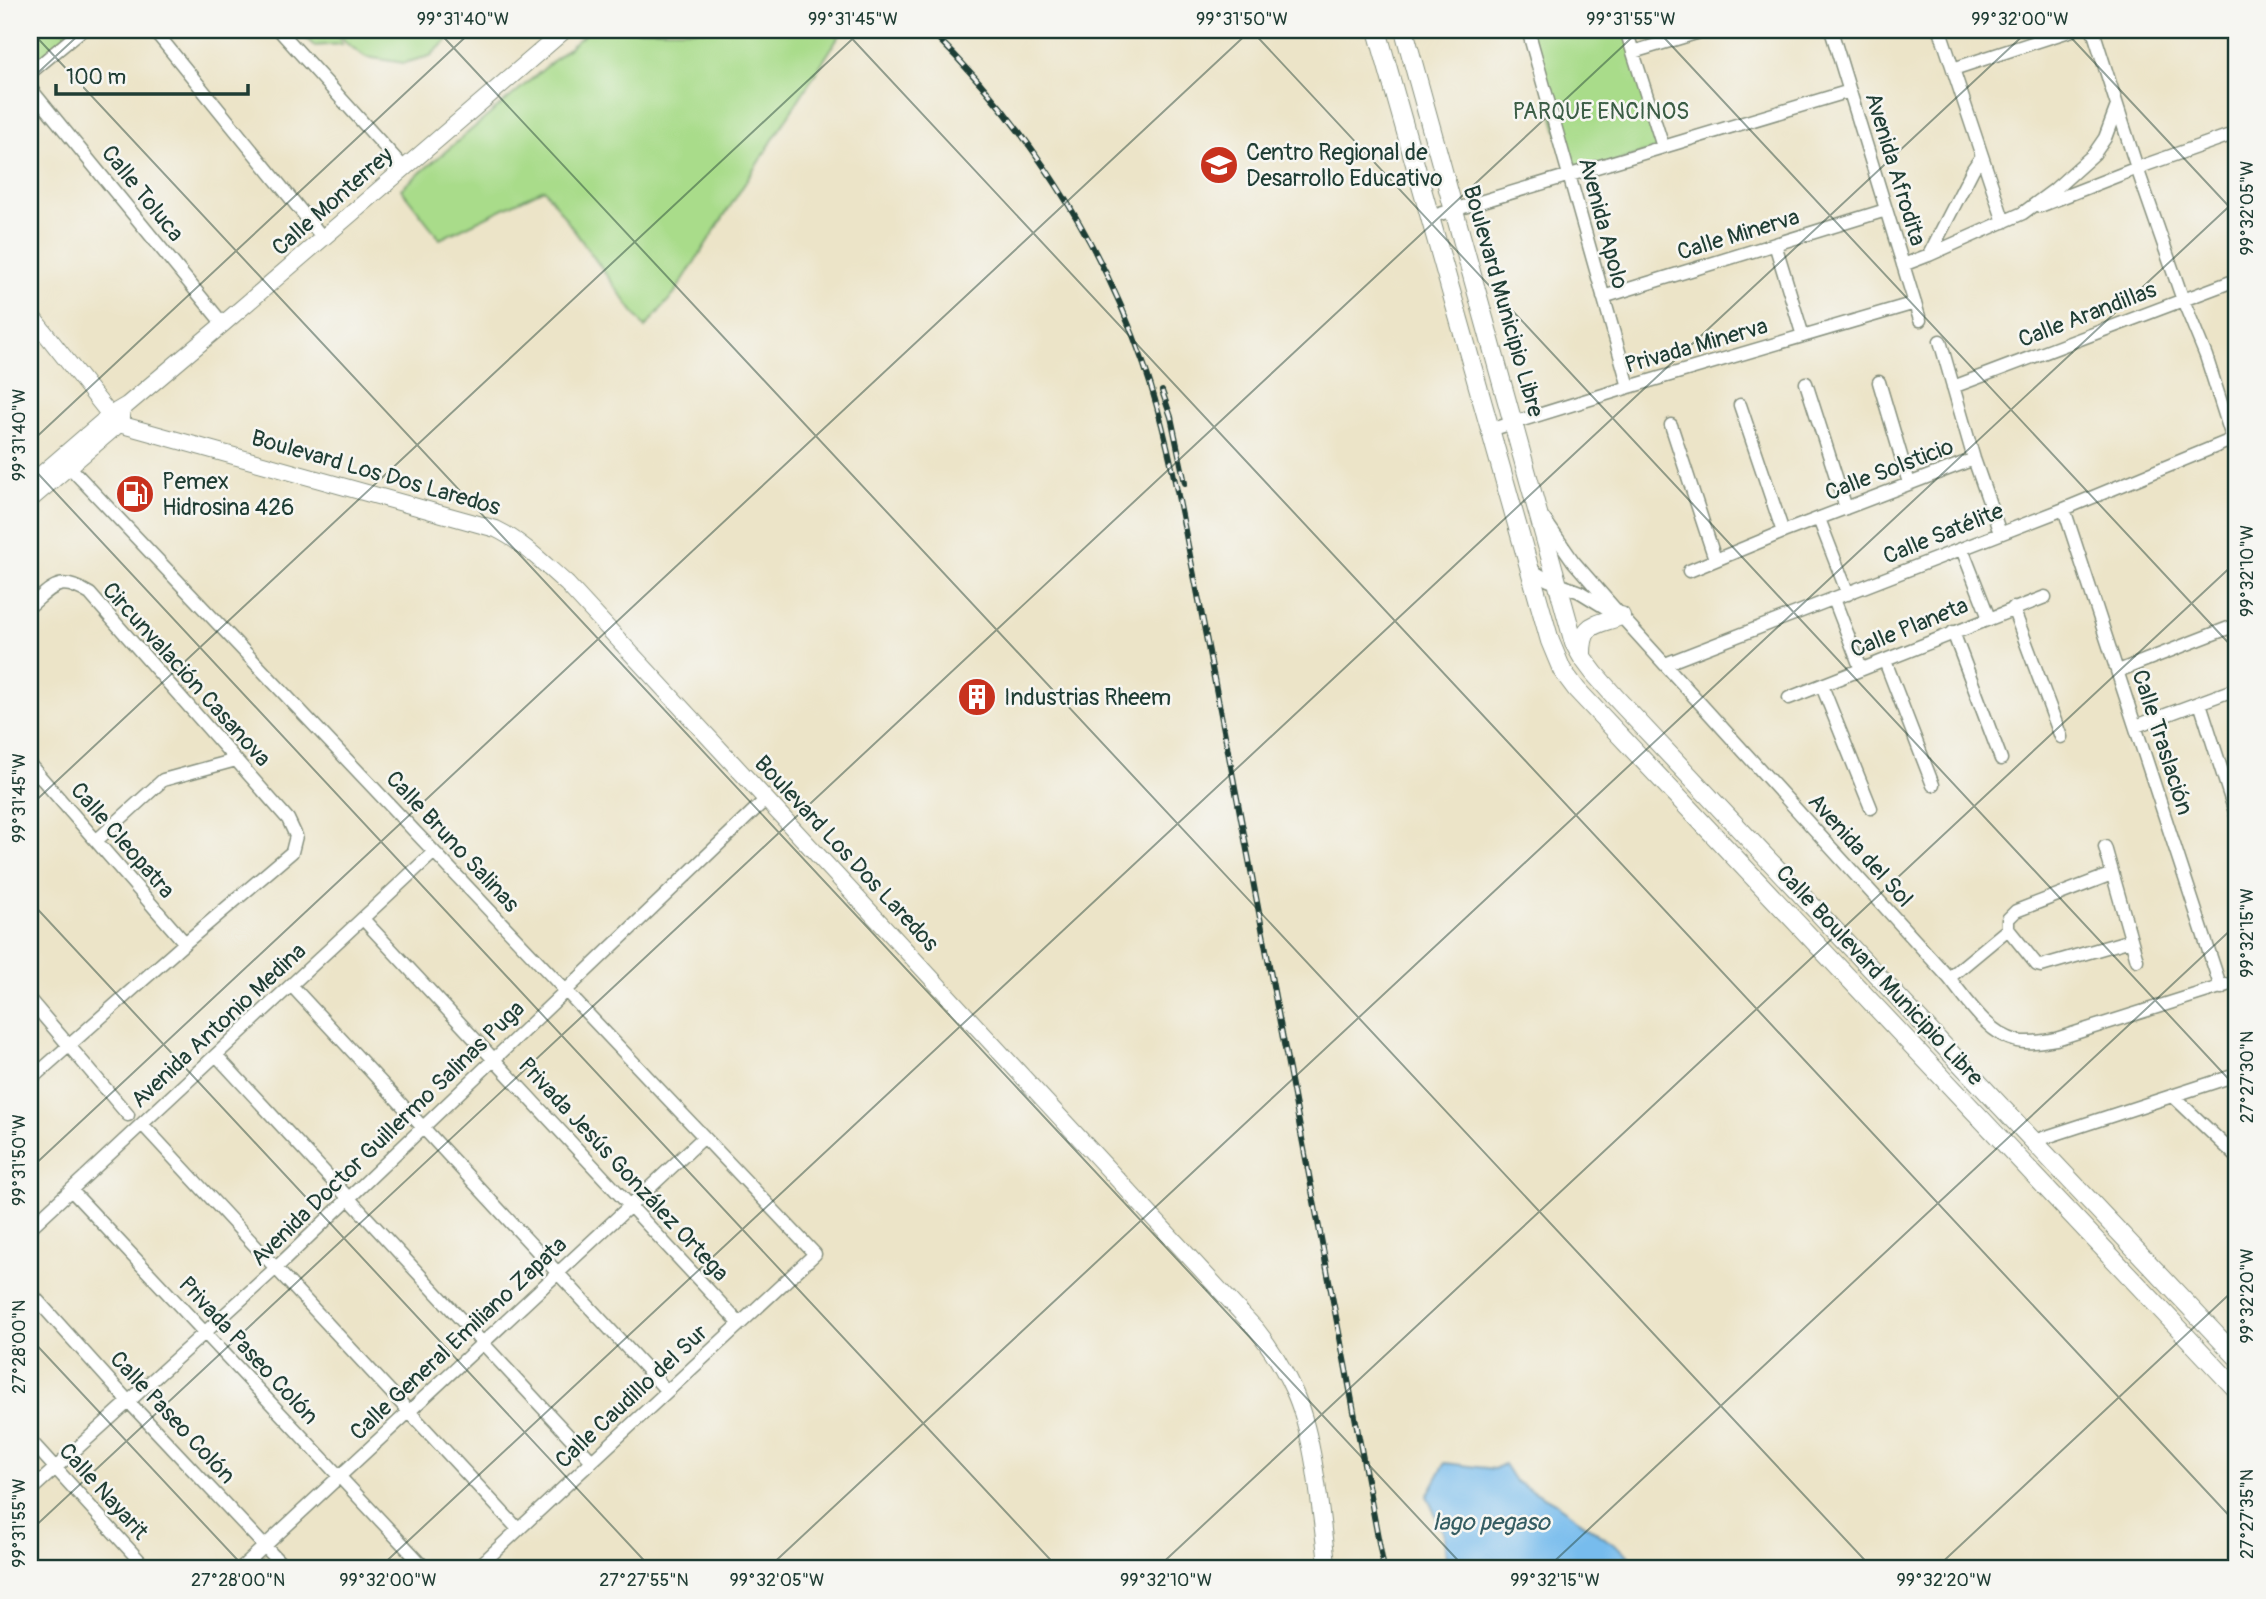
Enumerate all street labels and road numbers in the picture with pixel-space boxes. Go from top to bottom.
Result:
street label: Avenida Afrodita [1858,89,1933,249]
street label: Calle Toluca [95,139,190,247]
street label: Calle Monterrey [266,141,399,262]
street label: Avenida Apolo [1572,154,1635,292]
street label: Boulevard Municipio Libre [1457,182,1551,421]
street label: Calle Minerva [1674,202,1803,267]
street label: Calle Arandillas [2014,275,2160,354]
street label: Privada Minerva [1621,311,1771,380]
street label: Boulevard Los Dos Laredos [248,423,504,522]
street label: Calle Solsticio [1821,432,1957,507]
street label: Calle Satélite [1879,496,2008,571]
street label: Circunvalación Casanova [96,576,277,773]
street label: Calle Planeta [1846,591,1972,664]
street label: Calle Traslación [2125,666,2200,818]
street label: Boulevard Los Dos Laredos [748,749,945,957]
street label: Calle Bruno Salinas [380,764,526,918]
street label: Calle Cleopatra [64,776,181,904]
street label: Avenida del Sol [1802,787,1919,913]
street label: Calle Boulevard Municipio Libre [1770,859,1990,1092]
street label: Avenida Antonio Medina [125,937,312,1114]
street label: Avenida Doctor Guillermo Salinas Puga [244,994,531,1272]
street label: Privada Jesús González Ortega [512,1051,735,1287]
street label: Calle General Emiliano Zapata [344,1230,573,1447]
street label: Privada Paseo Colón [172,1270,325,1431]
street label: Calle Caudillo del Sur [549,1318,714,1475]
street label: Calle Paseo Colón [104,1345,242,1490]
street label: Calle Nayarit [53,1437,155,1546]

